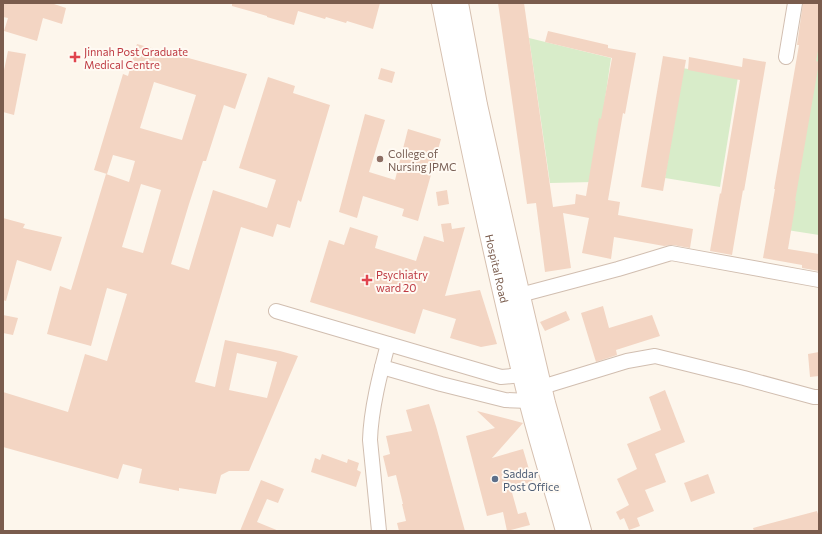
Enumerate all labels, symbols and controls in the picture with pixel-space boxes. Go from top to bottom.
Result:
place label: Jinnah Post Graduate Medical Centre [84,45,188,71]
marker: Jinnah Post Graduate Medical Centre [69,51,81,63]
place label: College of Nursing JPMC [388,147,457,174]
marker: College of Nursing JPMC [375,154,385,164]
street label: Hospital Road [484,233,512,304]
place label: Psychiatry ward 20 [376,268,428,294]
marker: Psychiatry ward 20 [361,274,373,286]
place label: Saddar Post Office [503,467,559,493]
marker: Saddar Post Office [490,474,500,484]

